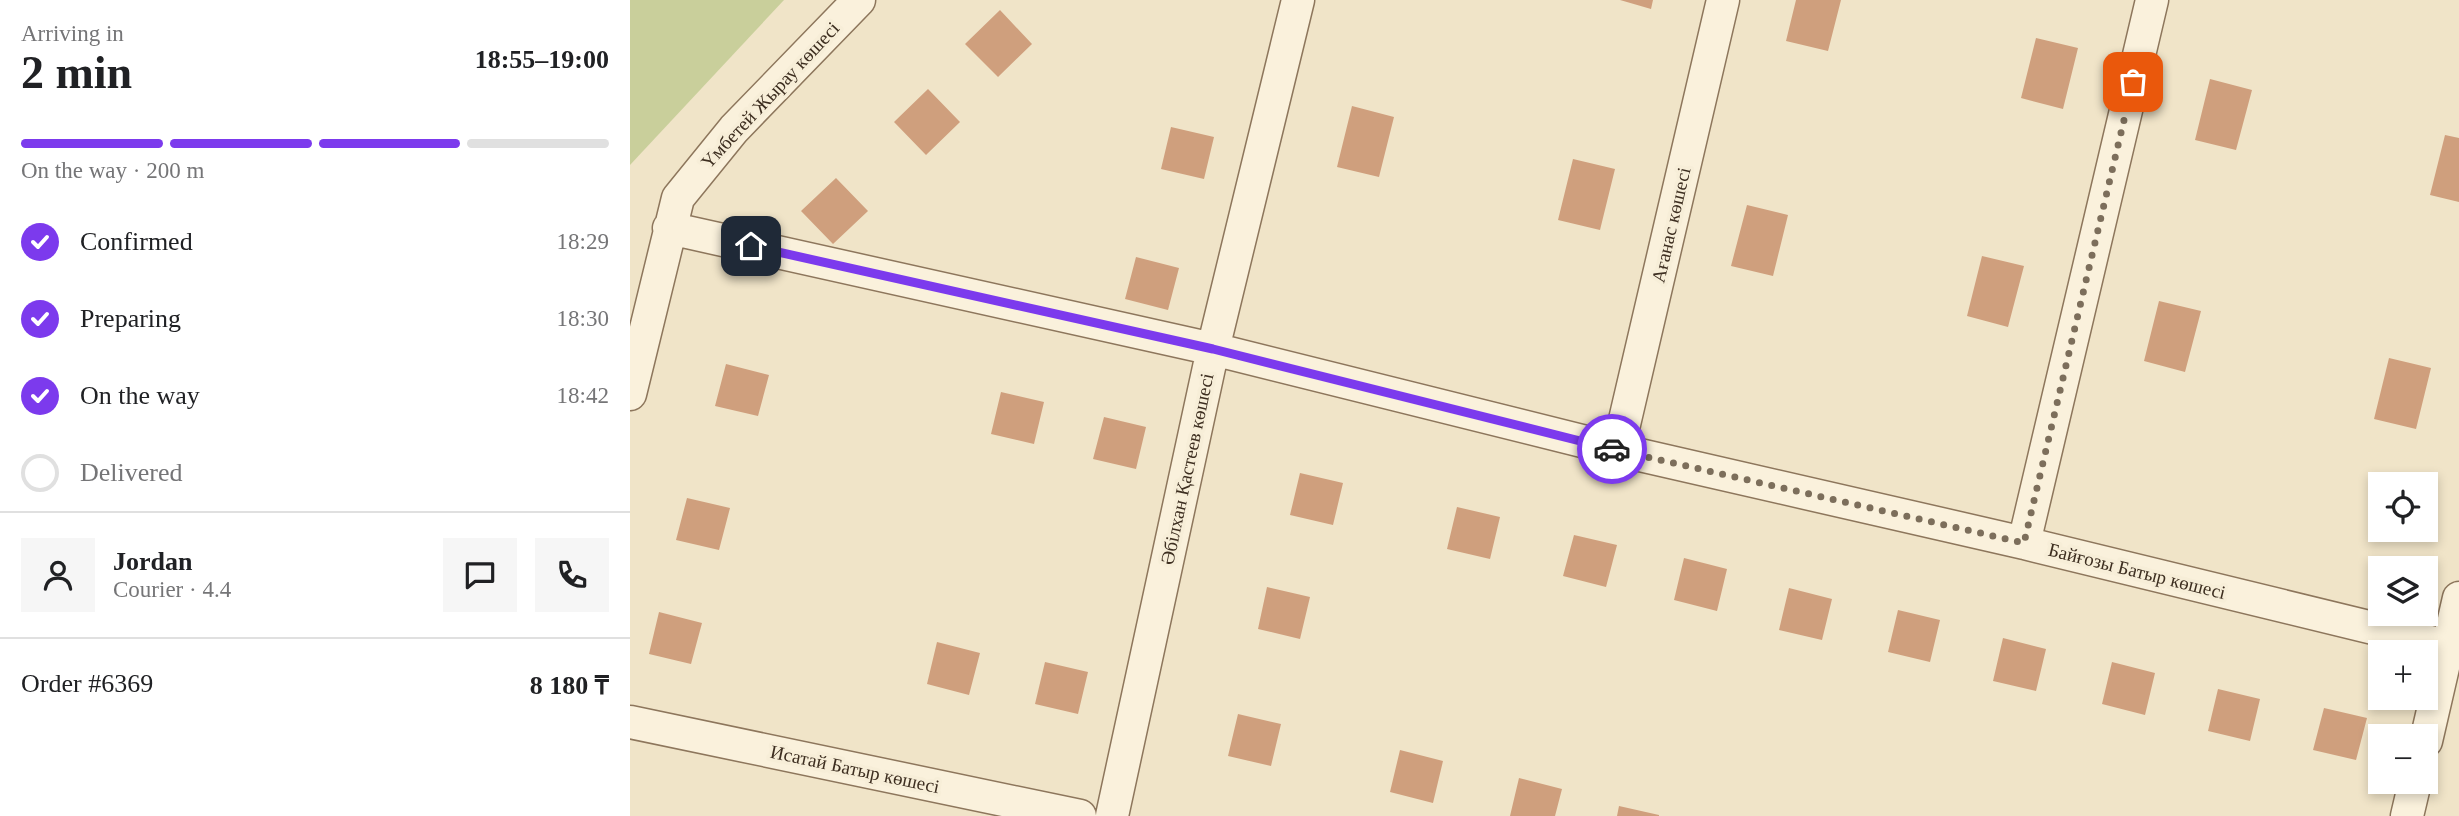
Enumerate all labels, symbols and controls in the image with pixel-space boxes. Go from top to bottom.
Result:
street label: Үмбетей Жырау көшесі [697,18,843,172]
text: Arriving in [21,21,124,46]
text: 18:55–19:00 [475,45,609,74]
text: 2 min [21,47,132,98]
pin [2103,52,2163,112]
icon: bag [2114,63,2152,101]
text: On the way · 200 m [21,158,204,183]
street label: Ағанас көшесі [1648,165,1694,285]
pin [721,216,781,276]
icon: check [21,223,59,261]
text: Confirmed [80,227,193,256]
icon: home [732,227,770,265]
text: 18:29 [557,229,609,254]
icon: check [21,300,59,338]
text: Preparing [80,304,181,333]
text: 18:30 [557,306,609,331]
street label: Әбілхан Қастеев көшесі [1156,371,1218,567]
icon: check [21,377,59,415]
text: On the way [80,381,200,410]
text: 18:42 [557,383,609,408]
courier [1577,414,1647,484]
icon: car [1593,430,1631,468]
text: Delivered [80,458,183,487]
map controls [2368,472,2438,794]
button: locate [2368,472,2438,542]
button: person [21,538,95,612]
button: chat [443,538,517,612]
button: phone [535,538,609,612]
street label: Байғозы Батыр көшесі [2046,539,2228,603]
text: Jordan [113,547,192,576]
button: layers [2368,556,2438,626]
text: Courier · 4.4 [113,577,231,602]
button: + [2368,640,2438,710]
text: Order #6369 [21,669,153,698]
text: 8 180 ₸ [530,671,609,700]
button: − [2368,724,2438,794]
street label: Исатай Батыр көшесі [769,741,941,797]

